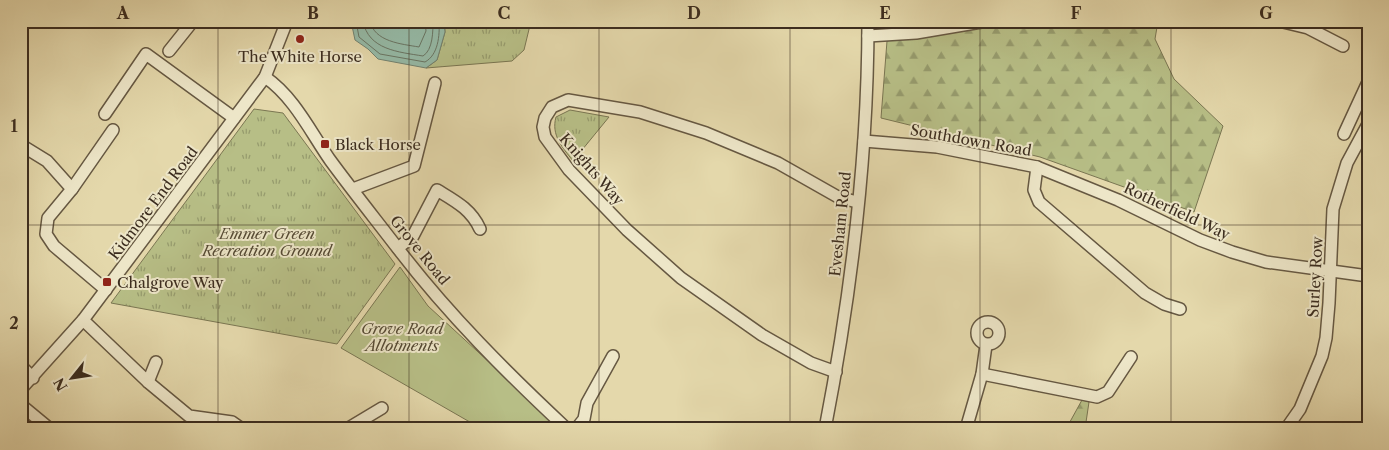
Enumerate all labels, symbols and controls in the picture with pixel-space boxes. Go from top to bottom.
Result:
text: A [116,3,130,23]
text: B [307,3,319,23]
text: C [498,3,510,23]
text: D [687,3,701,23]
text: E [879,3,891,23]
text: F [1071,3,1082,23]
text: G [1259,3,1273,23]
marker: The White Horse [294,33,306,45]
place label: The White Horse [238,47,362,66]
text: 1 [10,116,18,136]
street label: Southdown Road [909,120,1033,160]
street label: Knights Way [556,129,629,209]
place label: Black Horse [335,135,421,154]
marker: Black Horse [319,138,331,150]
street label: Kidmore End Road [104,143,202,263]
street label: Evesham Road [825,171,855,277]
street label: Rotherfield Way [1121,178,1234,244]
street label: Grove Road [386,211,454,289]
park label: Emmer Green Recreation Ground [201,224,334,260]
street label: Surley Row [1303,235,1327,318]
place label: Chalgrove Way [117,273,224,292]
marker: Chalgrove Way [101,276,113,288]
text: 2 [9,313,19,333]
park label: Grove Road Allotments [361,319,445,355]
north arrow [48,352,98,402]
text: N [50,375,72,394]

